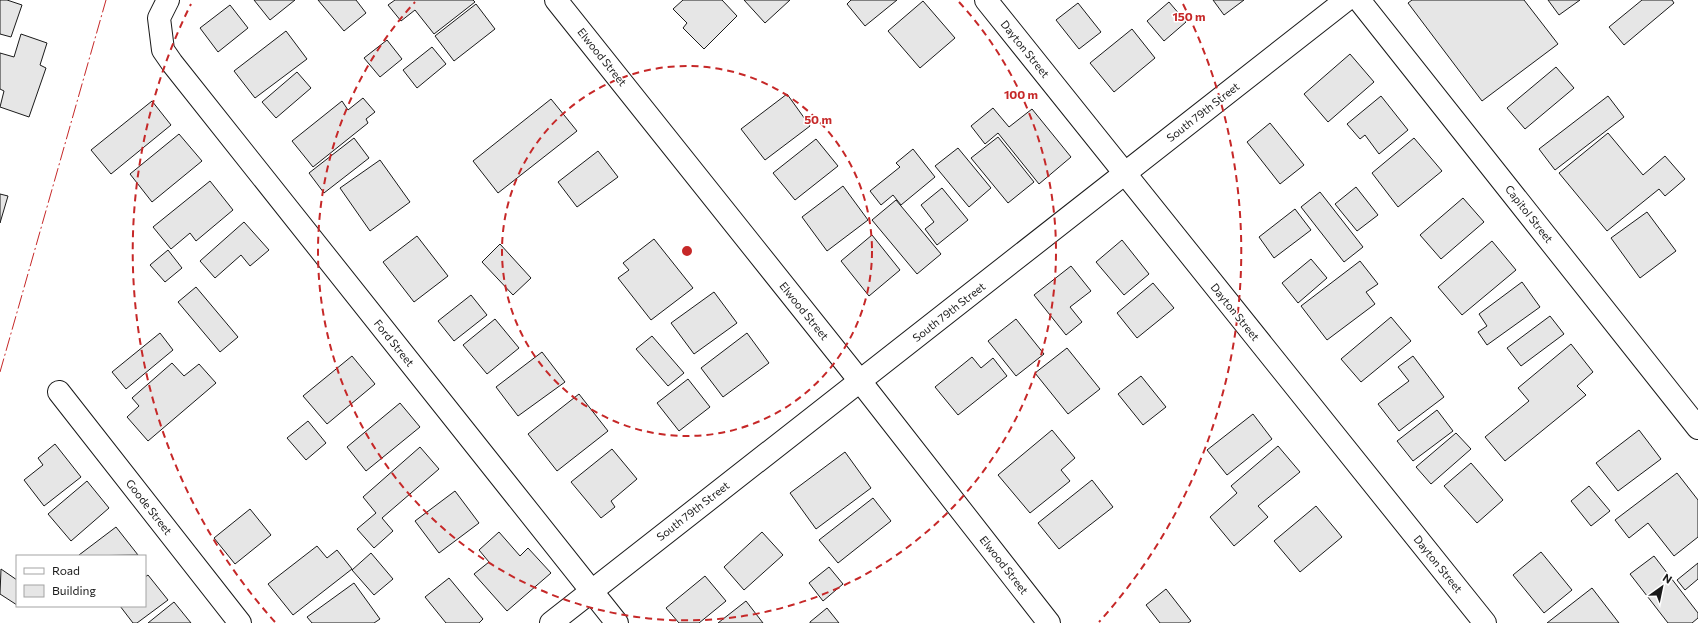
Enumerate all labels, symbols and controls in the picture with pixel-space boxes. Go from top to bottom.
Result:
text: 150 m [1172,9,1206,23]
street label: Dayton Street [998,17,1053,80]
street label: Elwood Street [575,25,630,89]
street label: South 79th Street [1164,79,1242,144]
text: 100 m [1004,87,1038,101]
text: 50 m [804,112,832,126]
street label: Capitol Street [1503,182,1556,246]
centre of rings [680,244,694,258]
street label: Elwood Street [777,279,832,343]
street label: South 79th Street [910,279,988,344]
street label: Dayton Street [1208,280,1263,343]
street label: Ford Street [372,317,417,369]
street label: Goode Street [124,476,175,537]
street label: South 79th Street [654,478,732,543]
street label: Dayton Street [1411,532,1466,595]
street label: Elwood Street [978,533,1032,597]
legend [16,555,146,607]
text: Road [52,563,80,577]
north arrow [1642,567,1682,607]
text: N [1661,570,1675,586]
text: Building [52,583,96,597]

